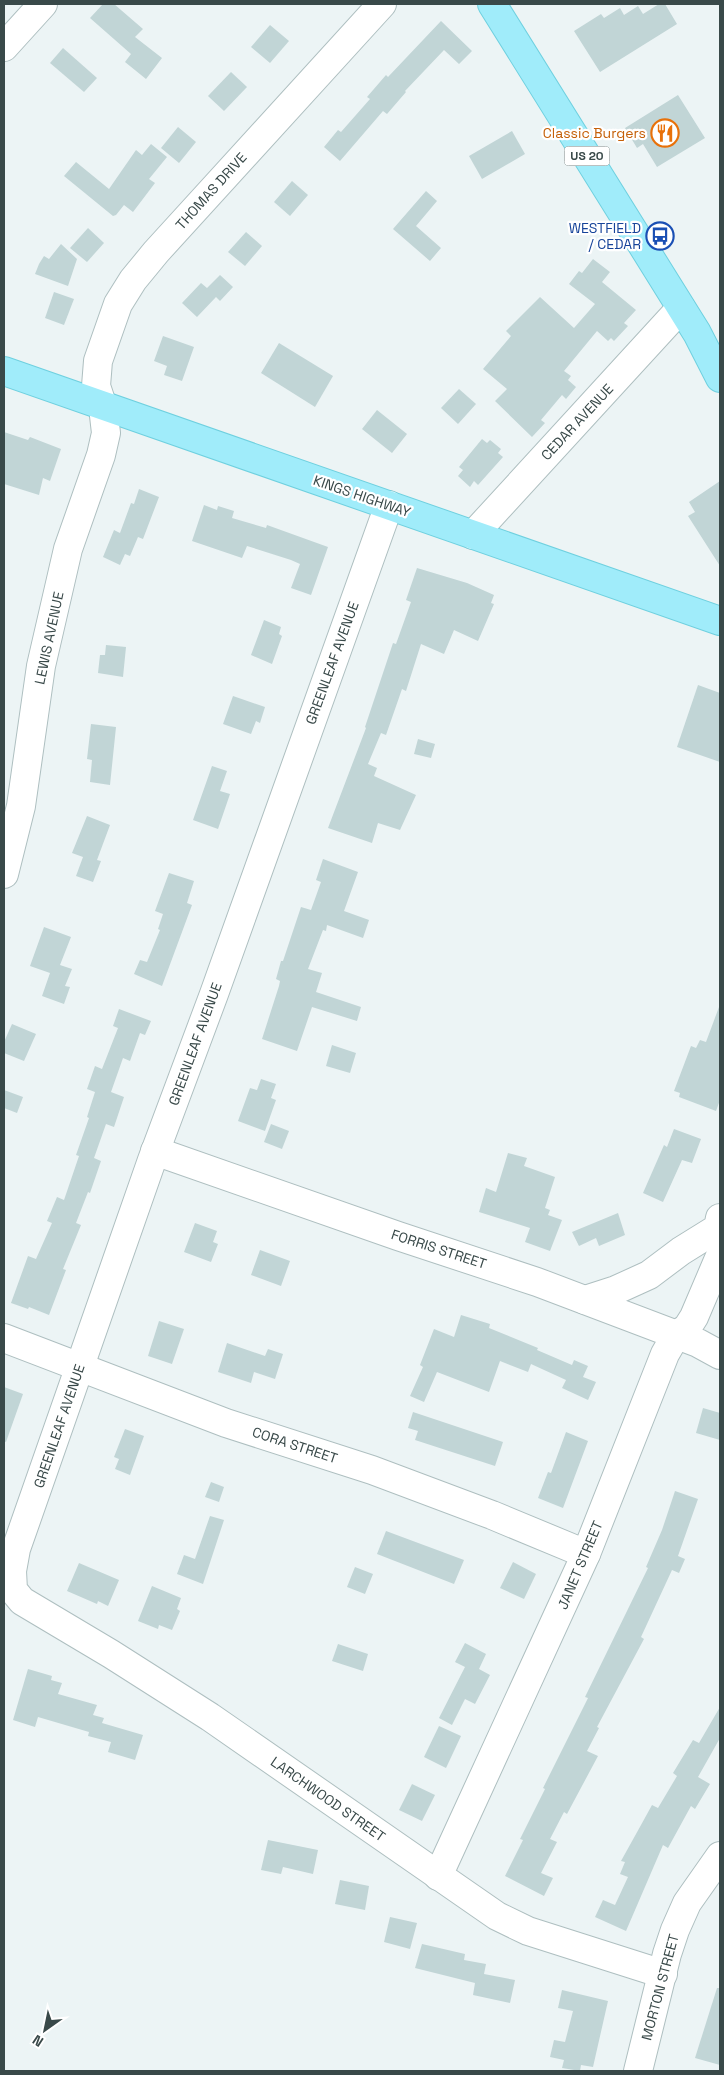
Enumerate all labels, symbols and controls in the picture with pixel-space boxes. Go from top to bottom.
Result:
restaurant icon: Classic Burgers [650,118,680,148]
place label: Classic Burgers [543,124,646,142]
road number: US 20 [564,146,610,166]
street label: THOMAS DRIVE [172,149,251,233]
place label: WESTFIELD / CEDAR [569,219,641,253]
bus stop icon: WESTFIELD / CEDAR [645,221,675,251]
street label: CEDAR AVENUE [537,380,617,464]
street label: KINGS HIGHWAY [311,471,414,521]
street label: LEWIS AVENUE [30,590,68,686]
street label: GREENLEAF AVENUE [301,599,363,727]
street label: GREENLEAF AVENUE [164,980,226,1108]
street label: FORRIS STREET [389,1225,489,1273]
street label: GREENLEAF AVENUE [29,1362,89,1490]
street label: CORA STREET [250,1423,340,1467]
street label: JANET STREET [553,1518,607,1612]
street label: LARCHWOOD STREET [267,1753,389,1845]
street label: MORTON STREET [637,1932,683,2042]
north arrow [20,2005,70,2055]
text: N [29,2031,47,2051]

